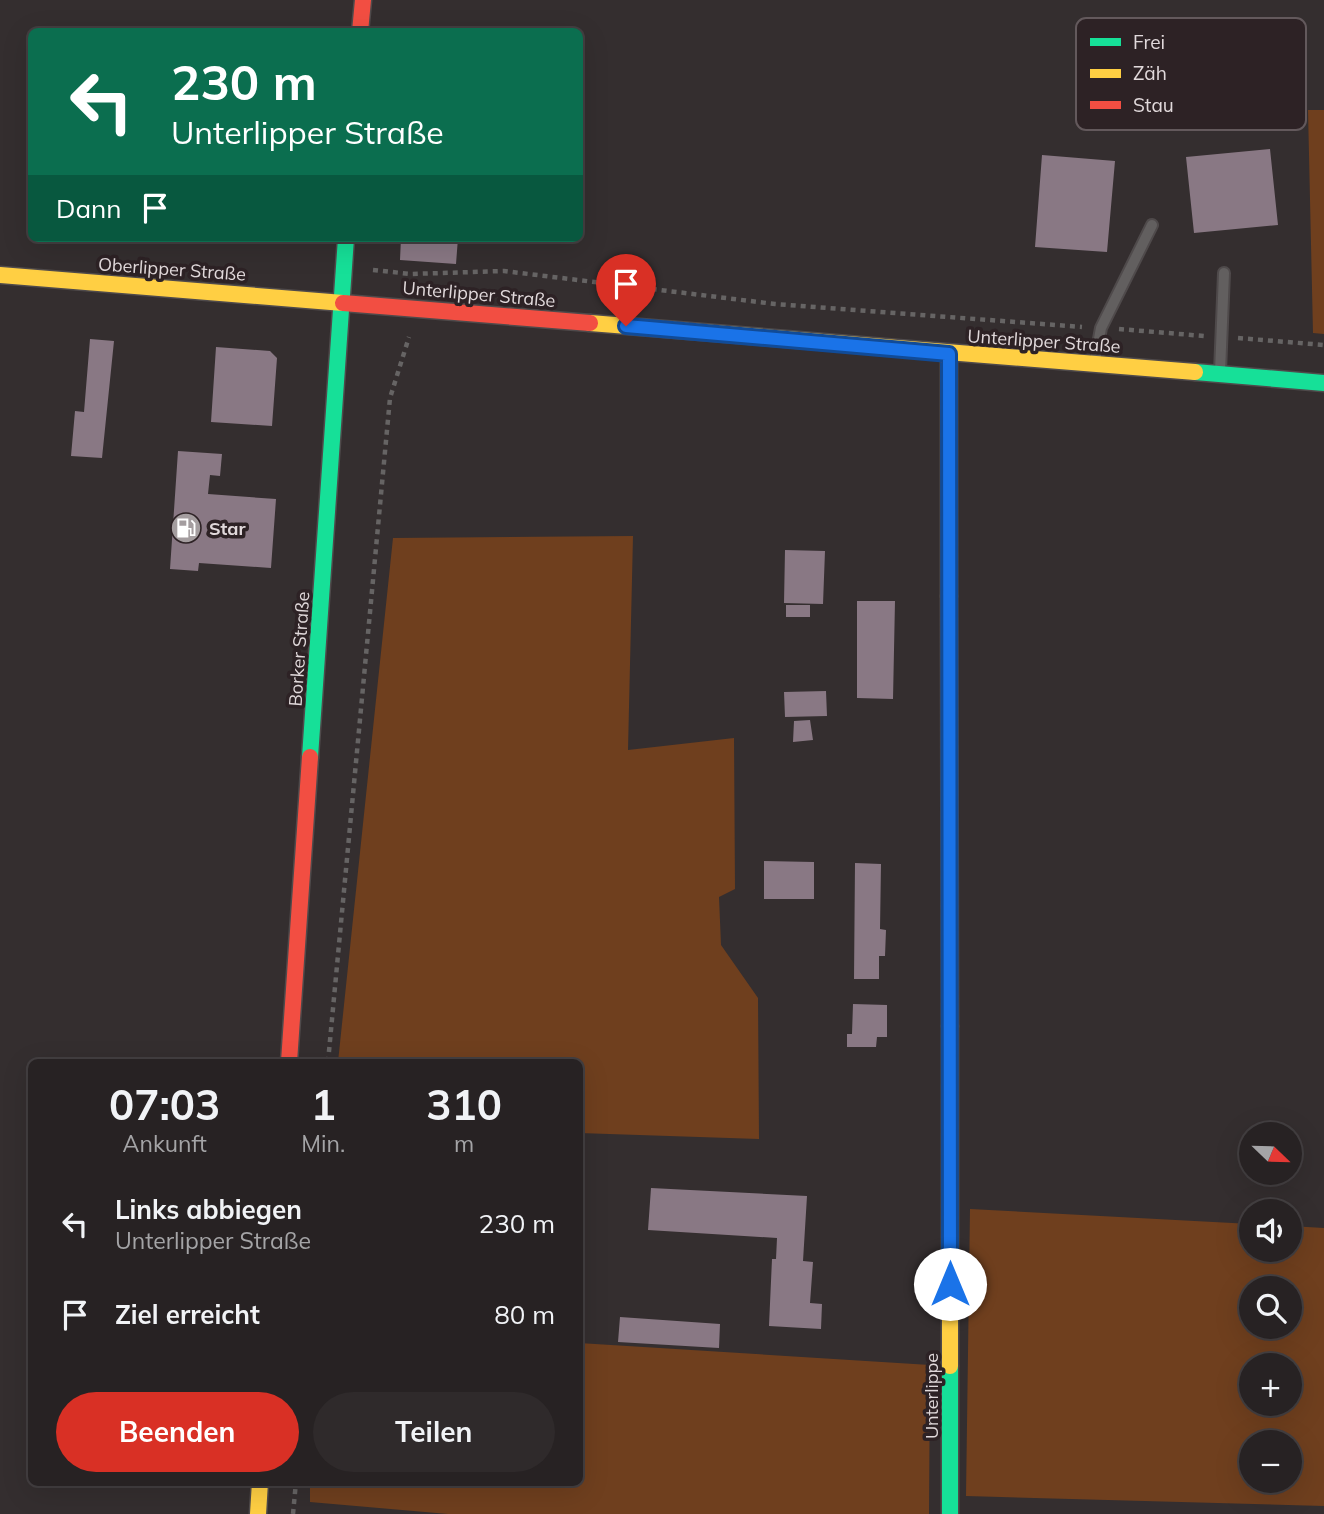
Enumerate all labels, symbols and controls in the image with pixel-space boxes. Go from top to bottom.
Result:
legend [1076,18,1306,130]
text: Frei [1133,30,1165,54]
text: 230 m [171,51,317,112]
icon: left [56,56,147,147]
text: Zäh [1133,61,1167,85]
text: Stau [1133,93,1174,117]
text: Unterlipper Straße [171,112,444,152]
icon: arrive [136,189,174,227]
text: Dann [56,192,122,225]
street label: Oberlipper Straße [97,252,247,286]
pin [596,254,656,326]
icon: arrive [607,265,645,303]
street label: Unterlipper Straße [402,276,556,312]
street label: Unterlipper Straße [967,324,1121,358]
fuel station icon: Star [169,511,203,545]
place label: Star [209,517,247,540]
street label: Borker Straße [284,591,314,707]
text: 07:03 [109,1078,220,1131]
text: 1 [311,1078,336,1131]
text: 310 [426,1078,502,1131]
north arrow [1239,1122,1302,1185]
map controls [1239,1122,1302,1493]
text: Ankunft [123,1129,207,1158]
text: Min. [301,1129,345,1158]
text: m [454,1129,474,1158]
text: Links abbiegen [115,1193,302,1226]
button: sound [1239,1199,1302,1262]
icon: left [56,1205,94,1243]
text: 230 m [479,1207,555,1240]
text: Unterlipper Straße [115,1226,311,1255]
position arrow [913,1247,987,1321]
button: search [1239,1276,1302,1339]
icon: arrive [56,1296,94,1334]
text: Ziel erreicht [115,1298,260,1331]
text: 80 m [494,1298,555,1331]
street label: Unterlippe [920,1353,943,1439]
button: + [1239,1353,1302,1416]
button: Beenden [56,1392,299,1472]
button: Teilen [313,1392,555,1472]
button: − [1239,1430,1302,1493]

